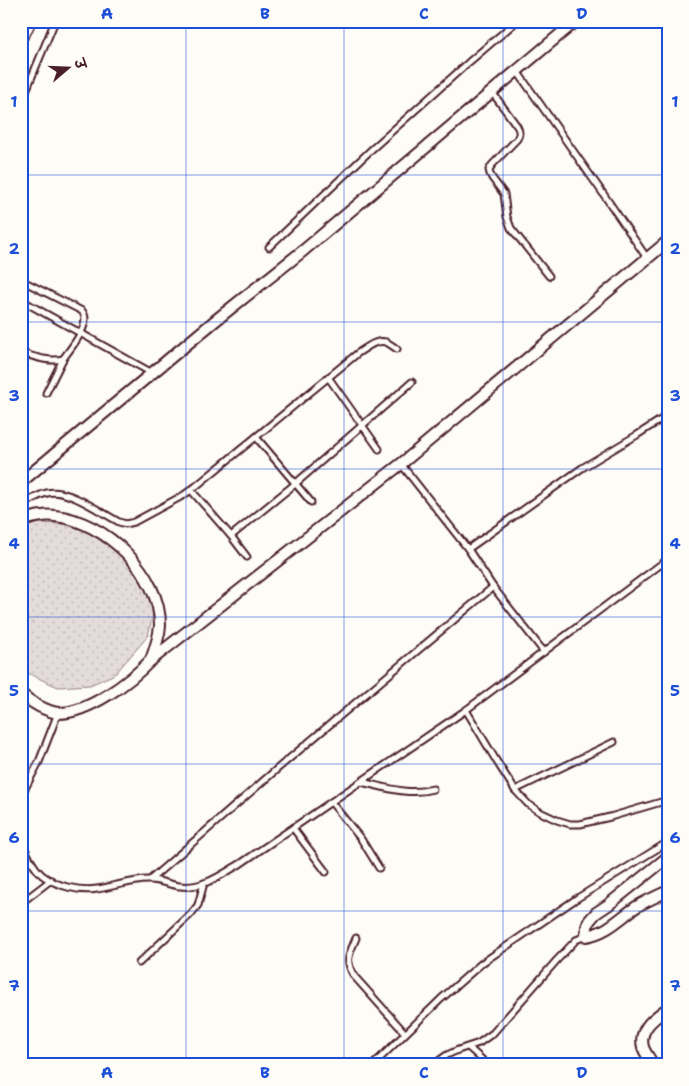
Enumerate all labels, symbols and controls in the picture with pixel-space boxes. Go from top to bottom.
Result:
text: A [101,3,113,24]
text: B [260,3,270,24]
text: C [419,3,429,24]
text: D [576,3,588,24]
north arrow [42,42,92,92]
text: उ [70,55,91,73]
text: 1 [10,91,18,112]
text: 1 [671,91,679,112]
text: 2 [8,238,20,259]
text: 2 [669,238,681,259]
text: 3 [8,385,20,406]
text: 3 [669,385,681,406]
text: 4 [8,533,20,554]
text: 4 [669,533,681,554]
text: 5 [9,680,19,701]
text: 5 [670,680,680,701]
text: 6 [8,827,20,848]
text: 6 [669,827,681,848]
text: 7 [8,975,20,996]
text: 7 [669,975,681,996]
text: A [101,1062,113,1083]
text: B [260,1062,270,1083]
text: C [419,1062,429,1083]
text: D [576,1062,588,1083]

